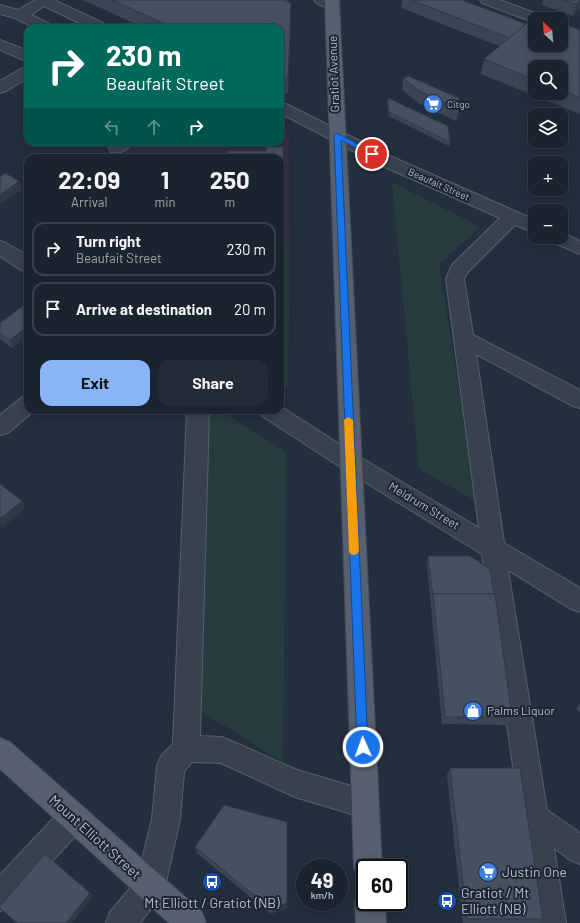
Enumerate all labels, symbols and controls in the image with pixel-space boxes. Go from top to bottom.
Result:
north arrow [528,12,568,52]
map controls [528,12,568,244]
street label: Gratiot Avenue [325,36,341,113]
text: 230 m [106,38,181,72]
icon: right [40,40,92,92]
button: search [528,60,568,100]
text: Beaufait Street [106,72,225,94]
supermarket icon: Citgo [422,93,444,115]
place label: Citgo [447,98,470,110]
button: layers [528,108,568,148]
icon: left [101,116,123,138]
icon: ahead [143,116,165,138]
icon: right [185,116,207,138]
pin [355,137,389,171]
icon: arrive [361,143,383,165]
button: + [528,156,568,196]
text: 22:09 [58,165,120,194]
text: 1 [161,165,169,194]
text: 250 [210,165,250,194]
street label: Beaufait Street [406,165,472,203]
text: Arrival [71,194,107,210]
text: min [154,194,176,210]
text: m [224,194,235,210]
button: − [528,204,568,244]
text: Turn right [76,232,141,250]
icon: right [42,238,64,260]
text: 230 m [226,240,266,258]
text: Beaufait Street [76,250,162,266]
icon: arrive [42,298,64,320]
text: Arrive at destination [76,300,212,318]
text: 20 m [234,300,266,318]
button: Exit [40,360,150,406]
button: Share [158,360,268,406]
street label: Meldrum Street [387,478,462,532]
shop icon: Palms Liquor [462,700,484,722]
place label: Palms Liquor [487,703,556,717]
position arrow [342,726,384,768]
street label: Mount Elliott Street [46,791,145,882]
speed limit sign: 60 [356,859,408,911]
supermarket icon: Justin One [477,861,499,883]
place label: Justin One [502,863,567,880]
text: 49 [311,868,333,892]
bus stop icon: Mt Elliott / Gratiot (NB) [201,871,223,893]
place label: Gratiot / Mt Elliott (NB) [461,884,529,917]
text: km/h [311,889,333,901]
bus stop icon: Gratiot / Mt Elliott (NB) [436,890,458,912]
place label: Mt Elliott / Gratiot (NB) [144,894,280,911]

